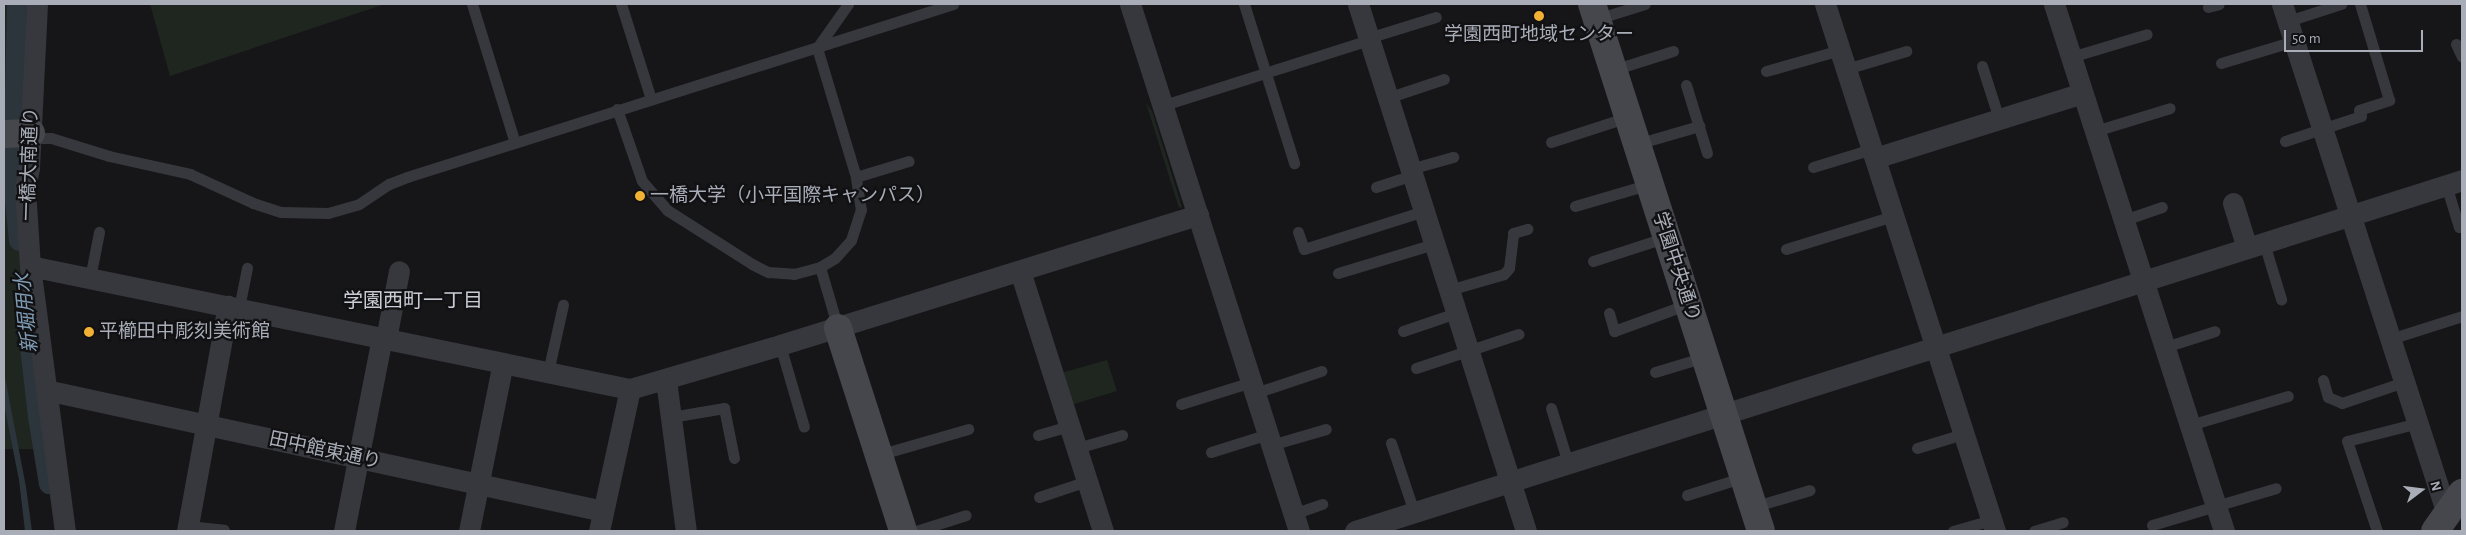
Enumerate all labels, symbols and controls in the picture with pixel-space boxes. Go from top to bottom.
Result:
marker: 学園西町地域センター [1533,10,1545,22]
scale bar [2286,20,2425,52]
place label: 学園西町地域センター [1444,24,1634,46]
text: 50 m [2292,31,2321,46]
street label: 一橋大南通り [17,107,43,221]
place label: 一橋大学（小平国際キャンパス） [650,185,935,207]
marker: 一橋大学（小平国際キャンパス） [634,190,646,202]
street label: 学園中央通り [1648,209,1704,325]
water label: 新堀用水 [11,272,43,354]
district label: 学園西町一丁目 [343,289,483,313]
place label: 平櫛田中彫刻美術館 [99,321,270,343]
marker: 平櫛田中彫刻美術館 [83,326,95,338]
street label: 田中館東通り [267,428,383,474]
north arrow [2396,465,2446,515]
text: N [2427,480,2444,493]

